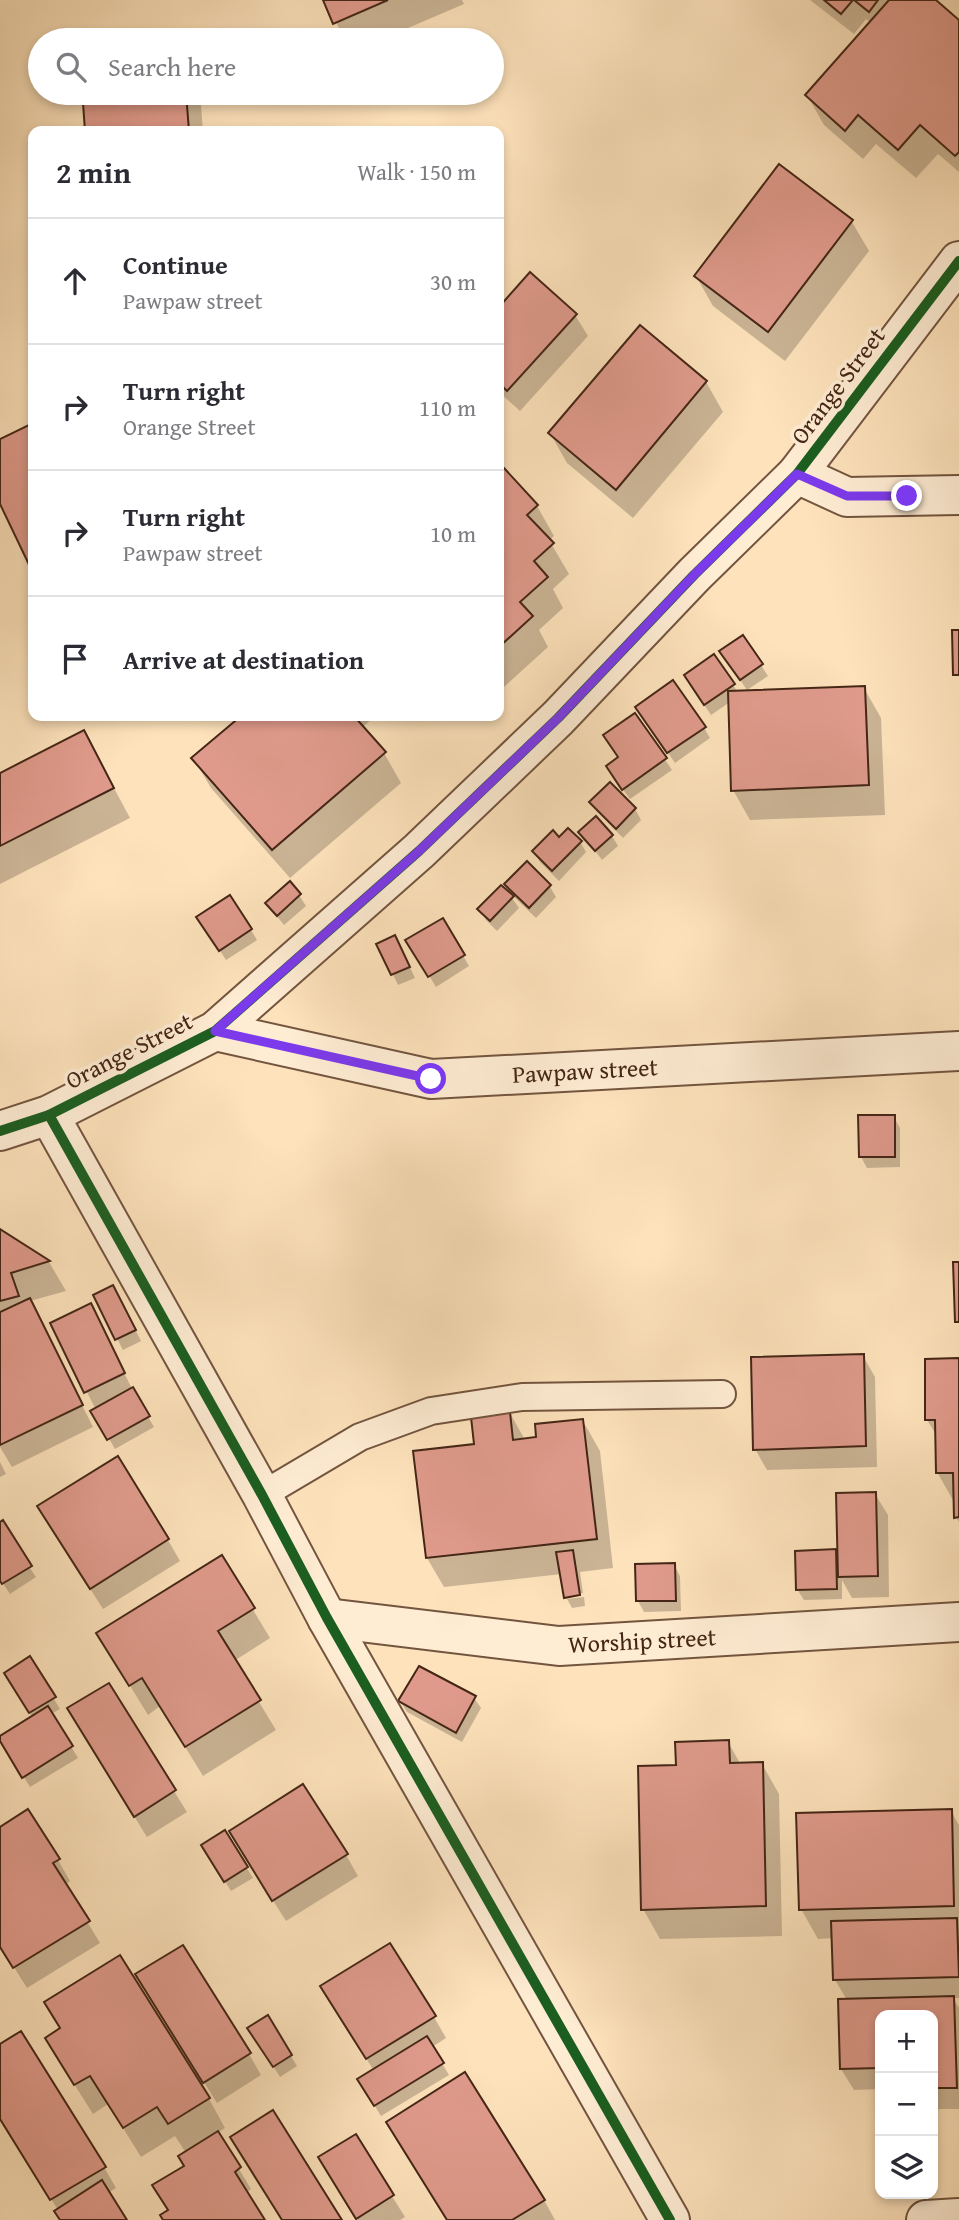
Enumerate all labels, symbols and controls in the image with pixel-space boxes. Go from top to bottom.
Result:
search box [28,28,504,105]
text: Search here [108,47,236,86]
icon: search [52,48,90,86]
text: 2 min [56,150,131,194]
text: Walk · 150 m [357,155,476,188]
text: Continue [123,245,228,284]
icon: ahead [56,262,94,300]
text: 30 m [430,265,476,298]
text: Pawpaw street [123,284,263,317]
street label: Orange Street [782,320,893,451]
text: Turn right [123,371,245,410]
icon: right [56,388,94,426]
text: 110 m [419,391,476,424]
text: Orange Street [123,410,256,443]
route end [891,480,922,511]
text: Turn right [123,497,245,536]
icon: right [56,514,94,552]
text: 10 m [430,517,476,550]
text: Pawpaw street [123,536,263,569]
icon: arrive [56,640,94,678]
text: Arrive at destination [123,640,364,679]
street label: Orange Street [59,1003,199,1098]
street label: Pawpaw street [511,1049,659,1092]
route start [415,1063,446,1094]
street label: Worship street [567,1619,717,1662]
map controls [875,2010,938,2199]
button: + [875,2010,938,2073]
button: − [875,2073,938,2136]
button: layers [875,2136,938,2199]

